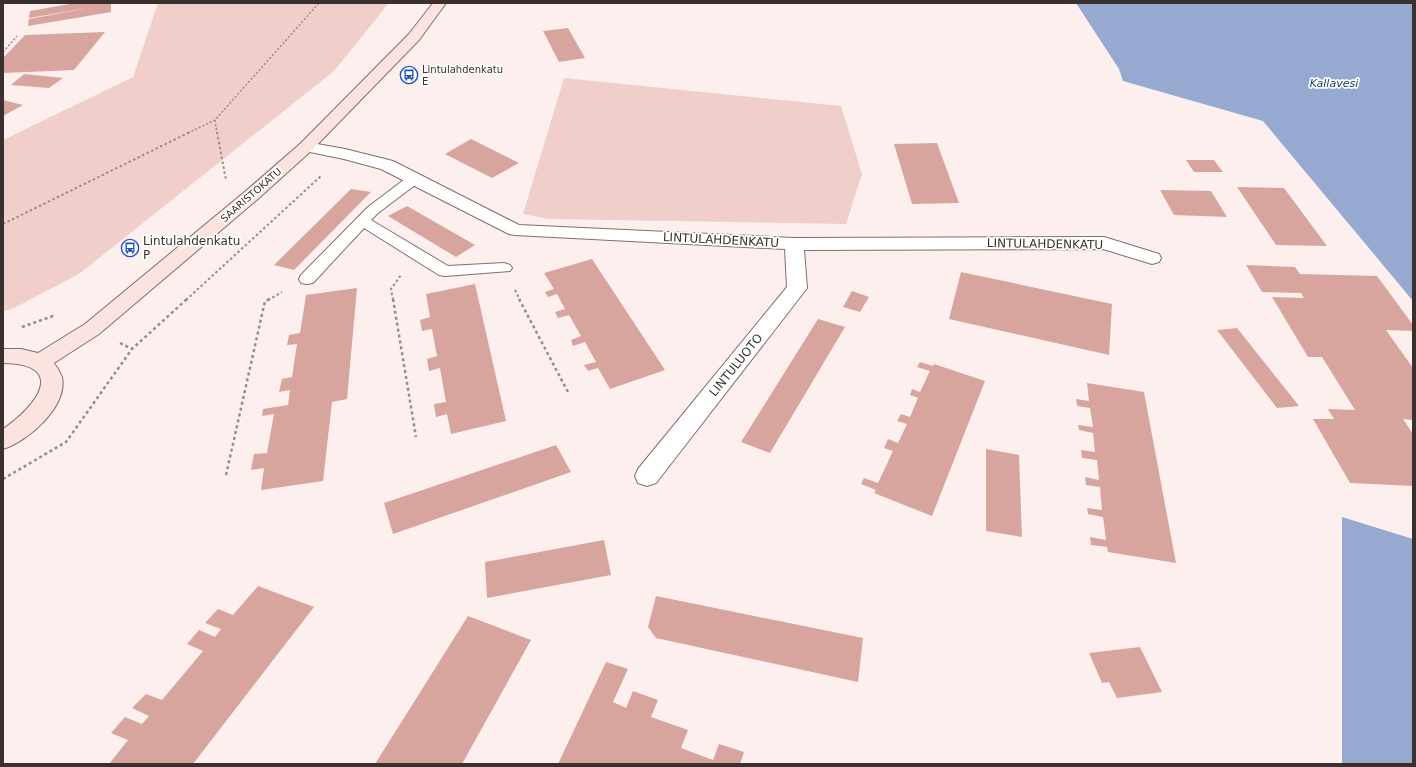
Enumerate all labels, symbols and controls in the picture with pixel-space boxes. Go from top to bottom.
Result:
place label: Lintulahdenkatu E [422,64,503,87]
bus stop icon: Lintulahdenkatu E [399,65,419,85]
water label: Kallavesi [1310,77,1358,90]
street label: SAARISTOKATU [218,166,284,224]
street label: LINTULAHDENKATU [663,230,779,250]
place label: Lintulahdenkatu P [143,234,240,262]
street label: LINTULAHDENKATU [987,236,1103,252]
bus stop icon: Lintulahdenkatu P [120,238,140,258]
street label: LINTULUOTO [707,331,765,399]

